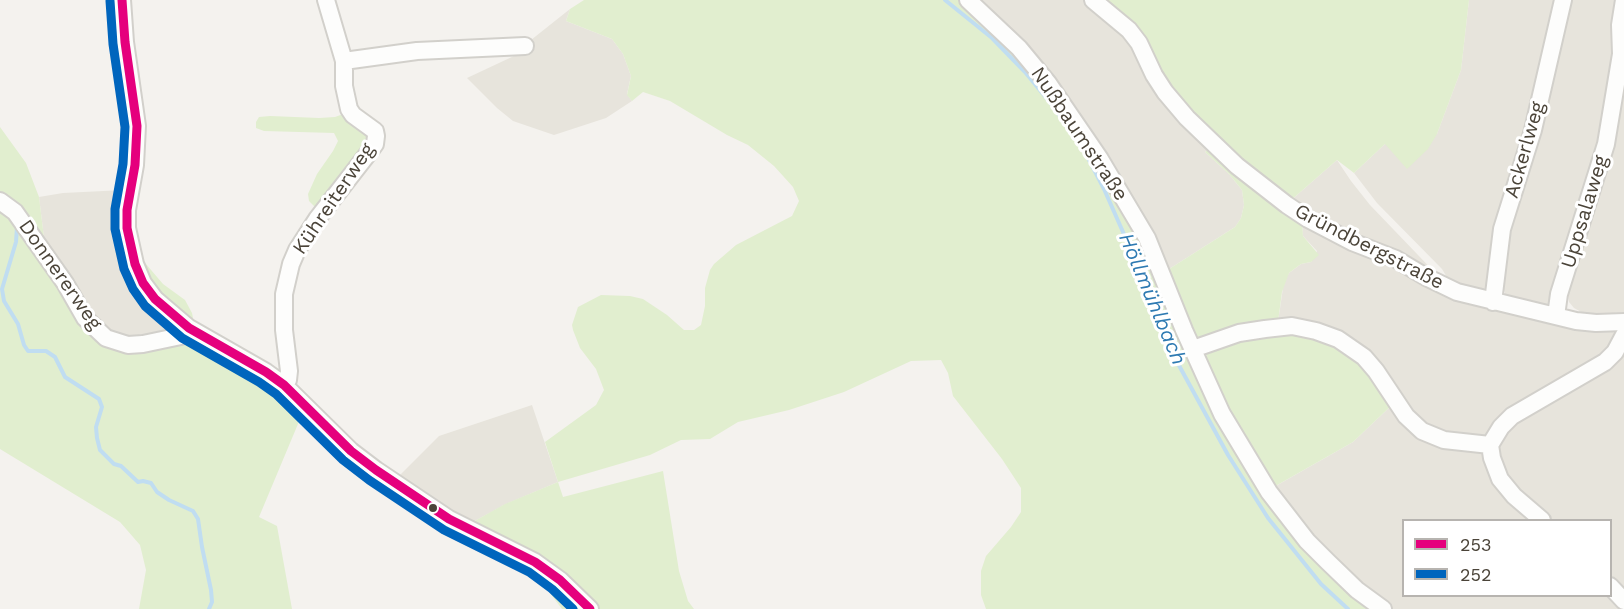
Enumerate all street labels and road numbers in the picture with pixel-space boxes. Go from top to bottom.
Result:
street label: Nußbaumstraße [1025,62,1133,206]
street label: Ackerlweg [1500,99,1550,201]
street label: Kühreiterweg [288,139,380,259]
street label: Uppsalaweg [1556,153,1614,271]
street label: Gründbergstraße [1290,199,1448,295]
street label: Donnererweg [13,215,107,335]

